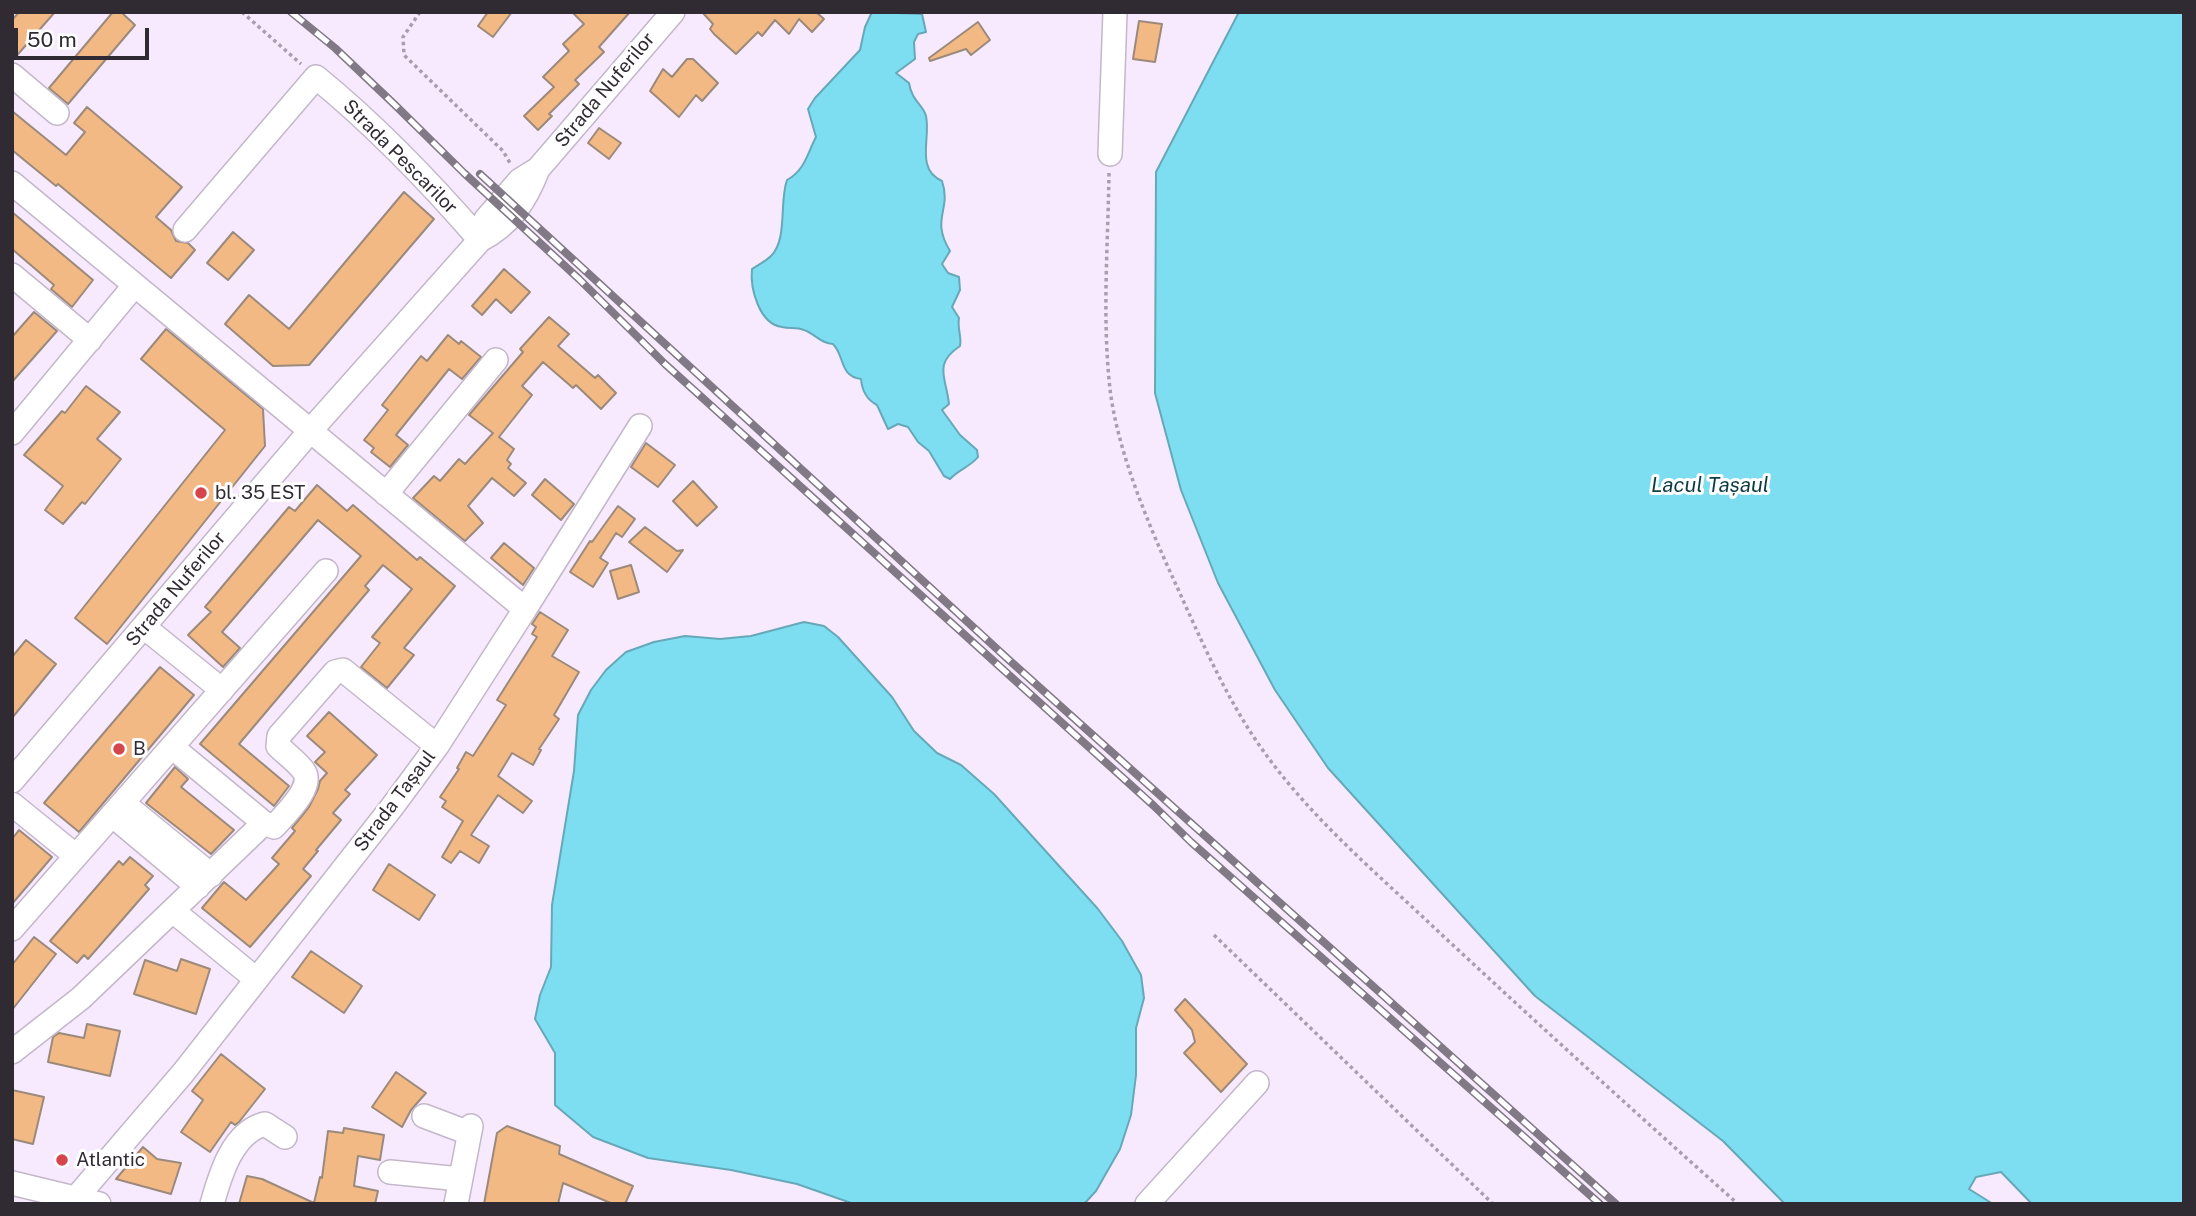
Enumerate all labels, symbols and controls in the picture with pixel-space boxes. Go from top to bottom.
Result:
scale bar [18,14,152,58]
text: 50 m [27,27,77,52]
street label: Strada Nuferilor [550,28,660,152]
street label: Strada Pescarilor [338,95,462,219]
water label: Lacul Tașaul [1651,473,1769,499]
place label: bl. 35 EST [215,482,305,504]
marker: bl. 35 EST [193,485,209,501]
street label: Strada Nuferilor [121,527,231,651]
place label: B [133,738,146,760]
marker: B [111,741,127,757]
street label: Strada Tașaul [349,746,441,856]
place label: Atlantic [76,1149,145,1171]
marker: Atlantic [54,1152,70,1168]

